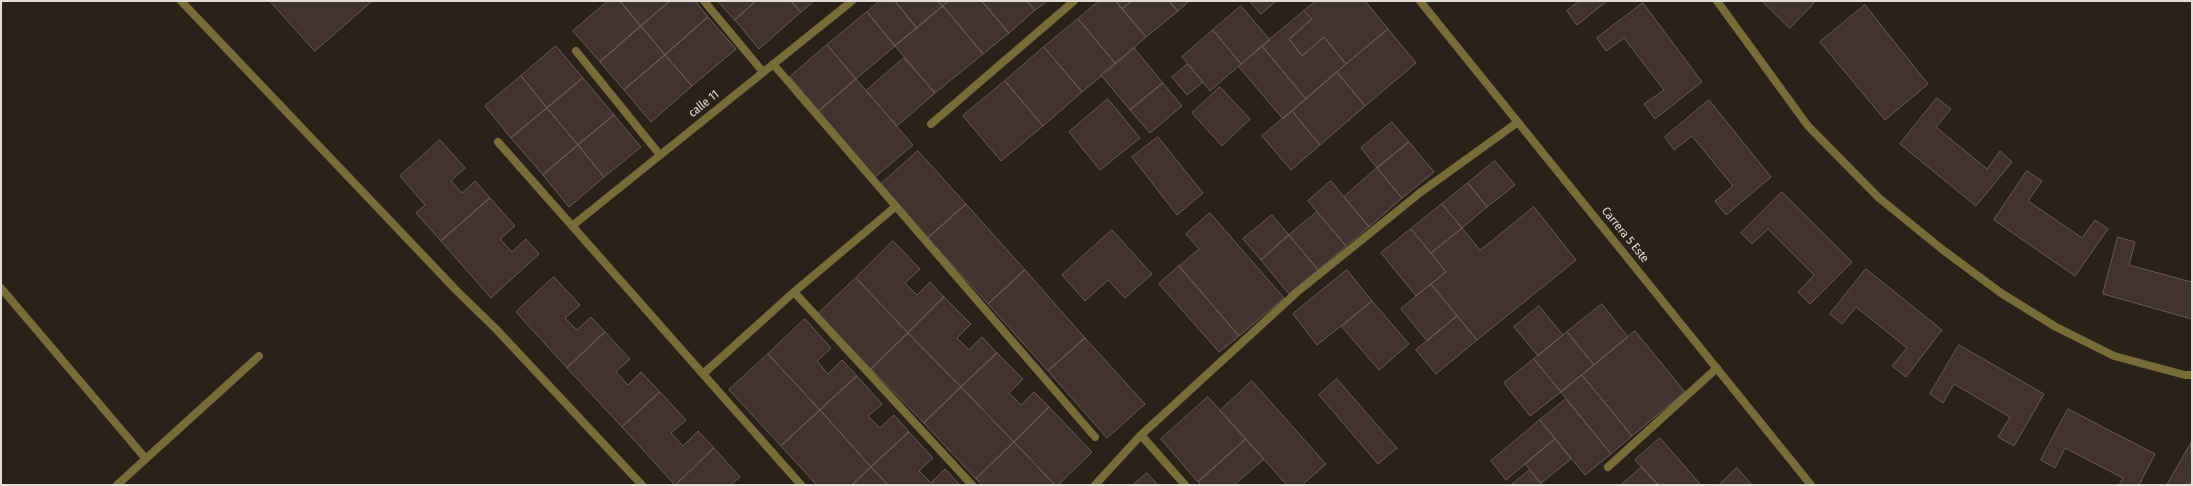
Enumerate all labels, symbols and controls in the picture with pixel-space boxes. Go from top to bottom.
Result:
street label: calle 11 [686,87,722,121]
street label: Carrera 5 Este [1598,204,1652,266]

